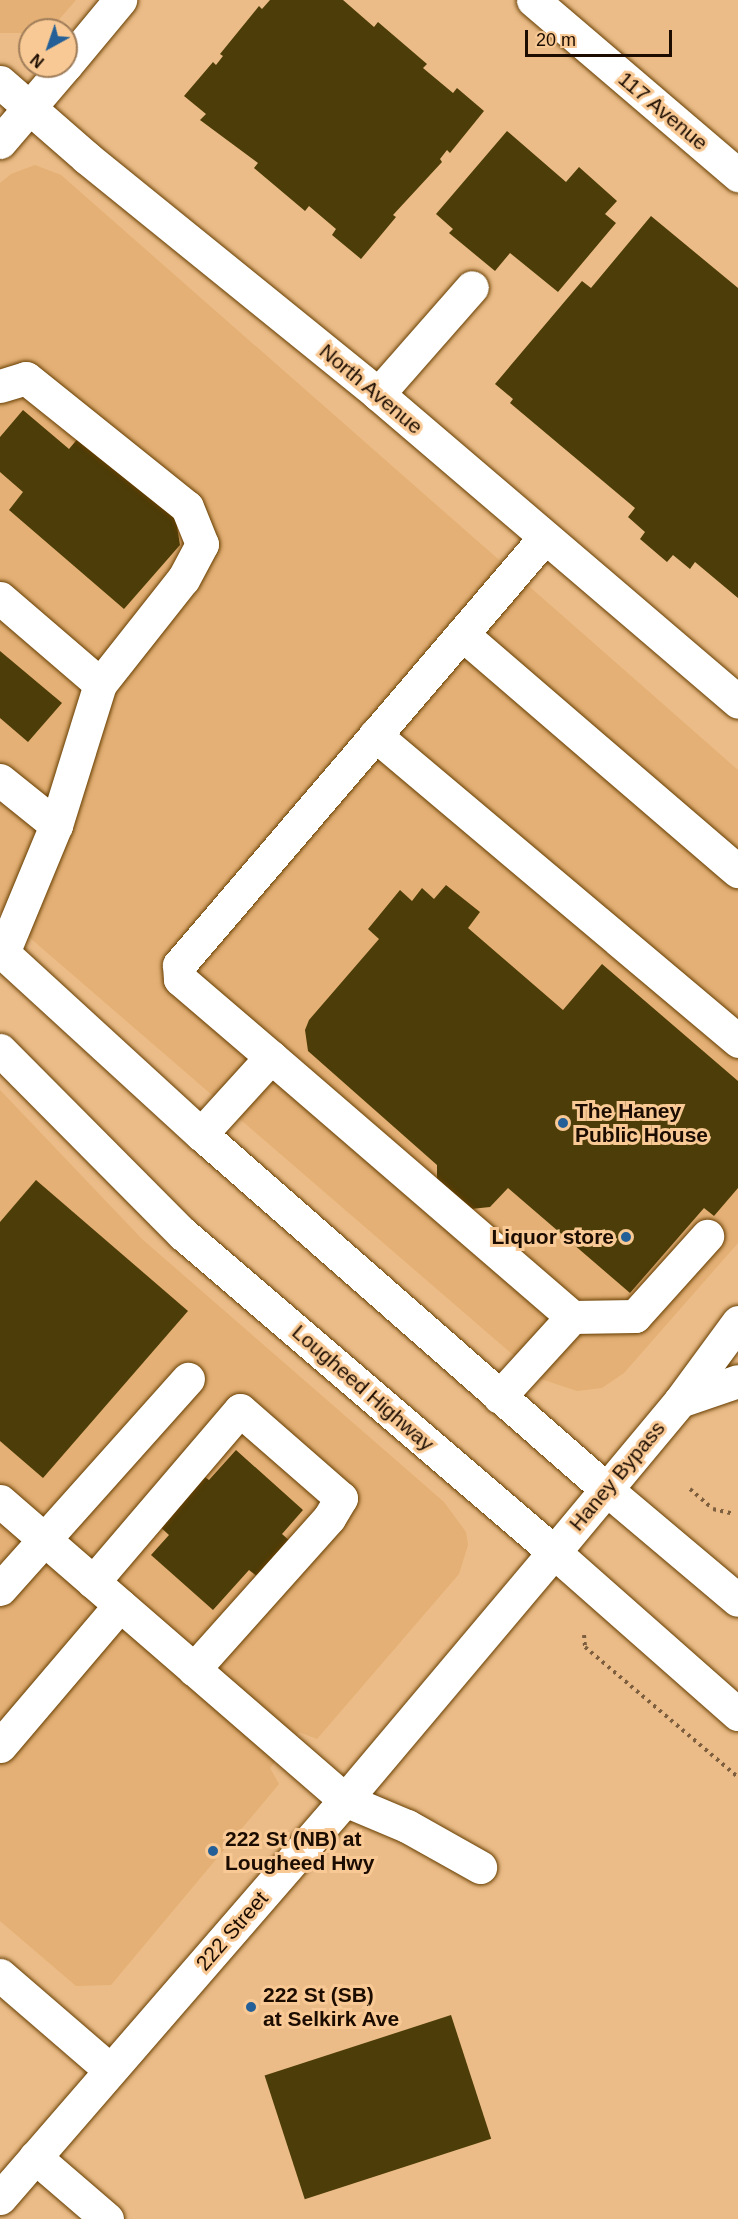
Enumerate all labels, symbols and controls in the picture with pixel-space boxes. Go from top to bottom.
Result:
north arrow [18,18,78,78]
scale bar [528,18,675,56]
text: 20 m [536,30,576,50]
text: N [28,50,47,71]
street label: 117 Avenue [613,66,713,156]
street label: North Avenue [314,338,428,440]
place label: The Haney Public House [575,1098,708,1148]
marker: The Haney Public House [556,1116,570,1130]
place label: Liquor store [491,1224,614,1250]
marker: Liquor store [619,1230,633,1244]
street label: Lougheed Highway [287,1320,439,1456]
street label: Haney Bypass [564,1416,670,1536]
place label: 222 St (NB) at Lougheed Hwy [225,1826,374,1876]
marker: 222 St (NB) at Lougheed Hwy [206,1844,220,1858]
street label: 222 Street [191,1886,273,1976]
place label: 222 St (SB) at Selkirk Ave [263,1982,400,2032]
marker: 222 St (SB) at Selkirk Ave [244,2000,258,2014]

